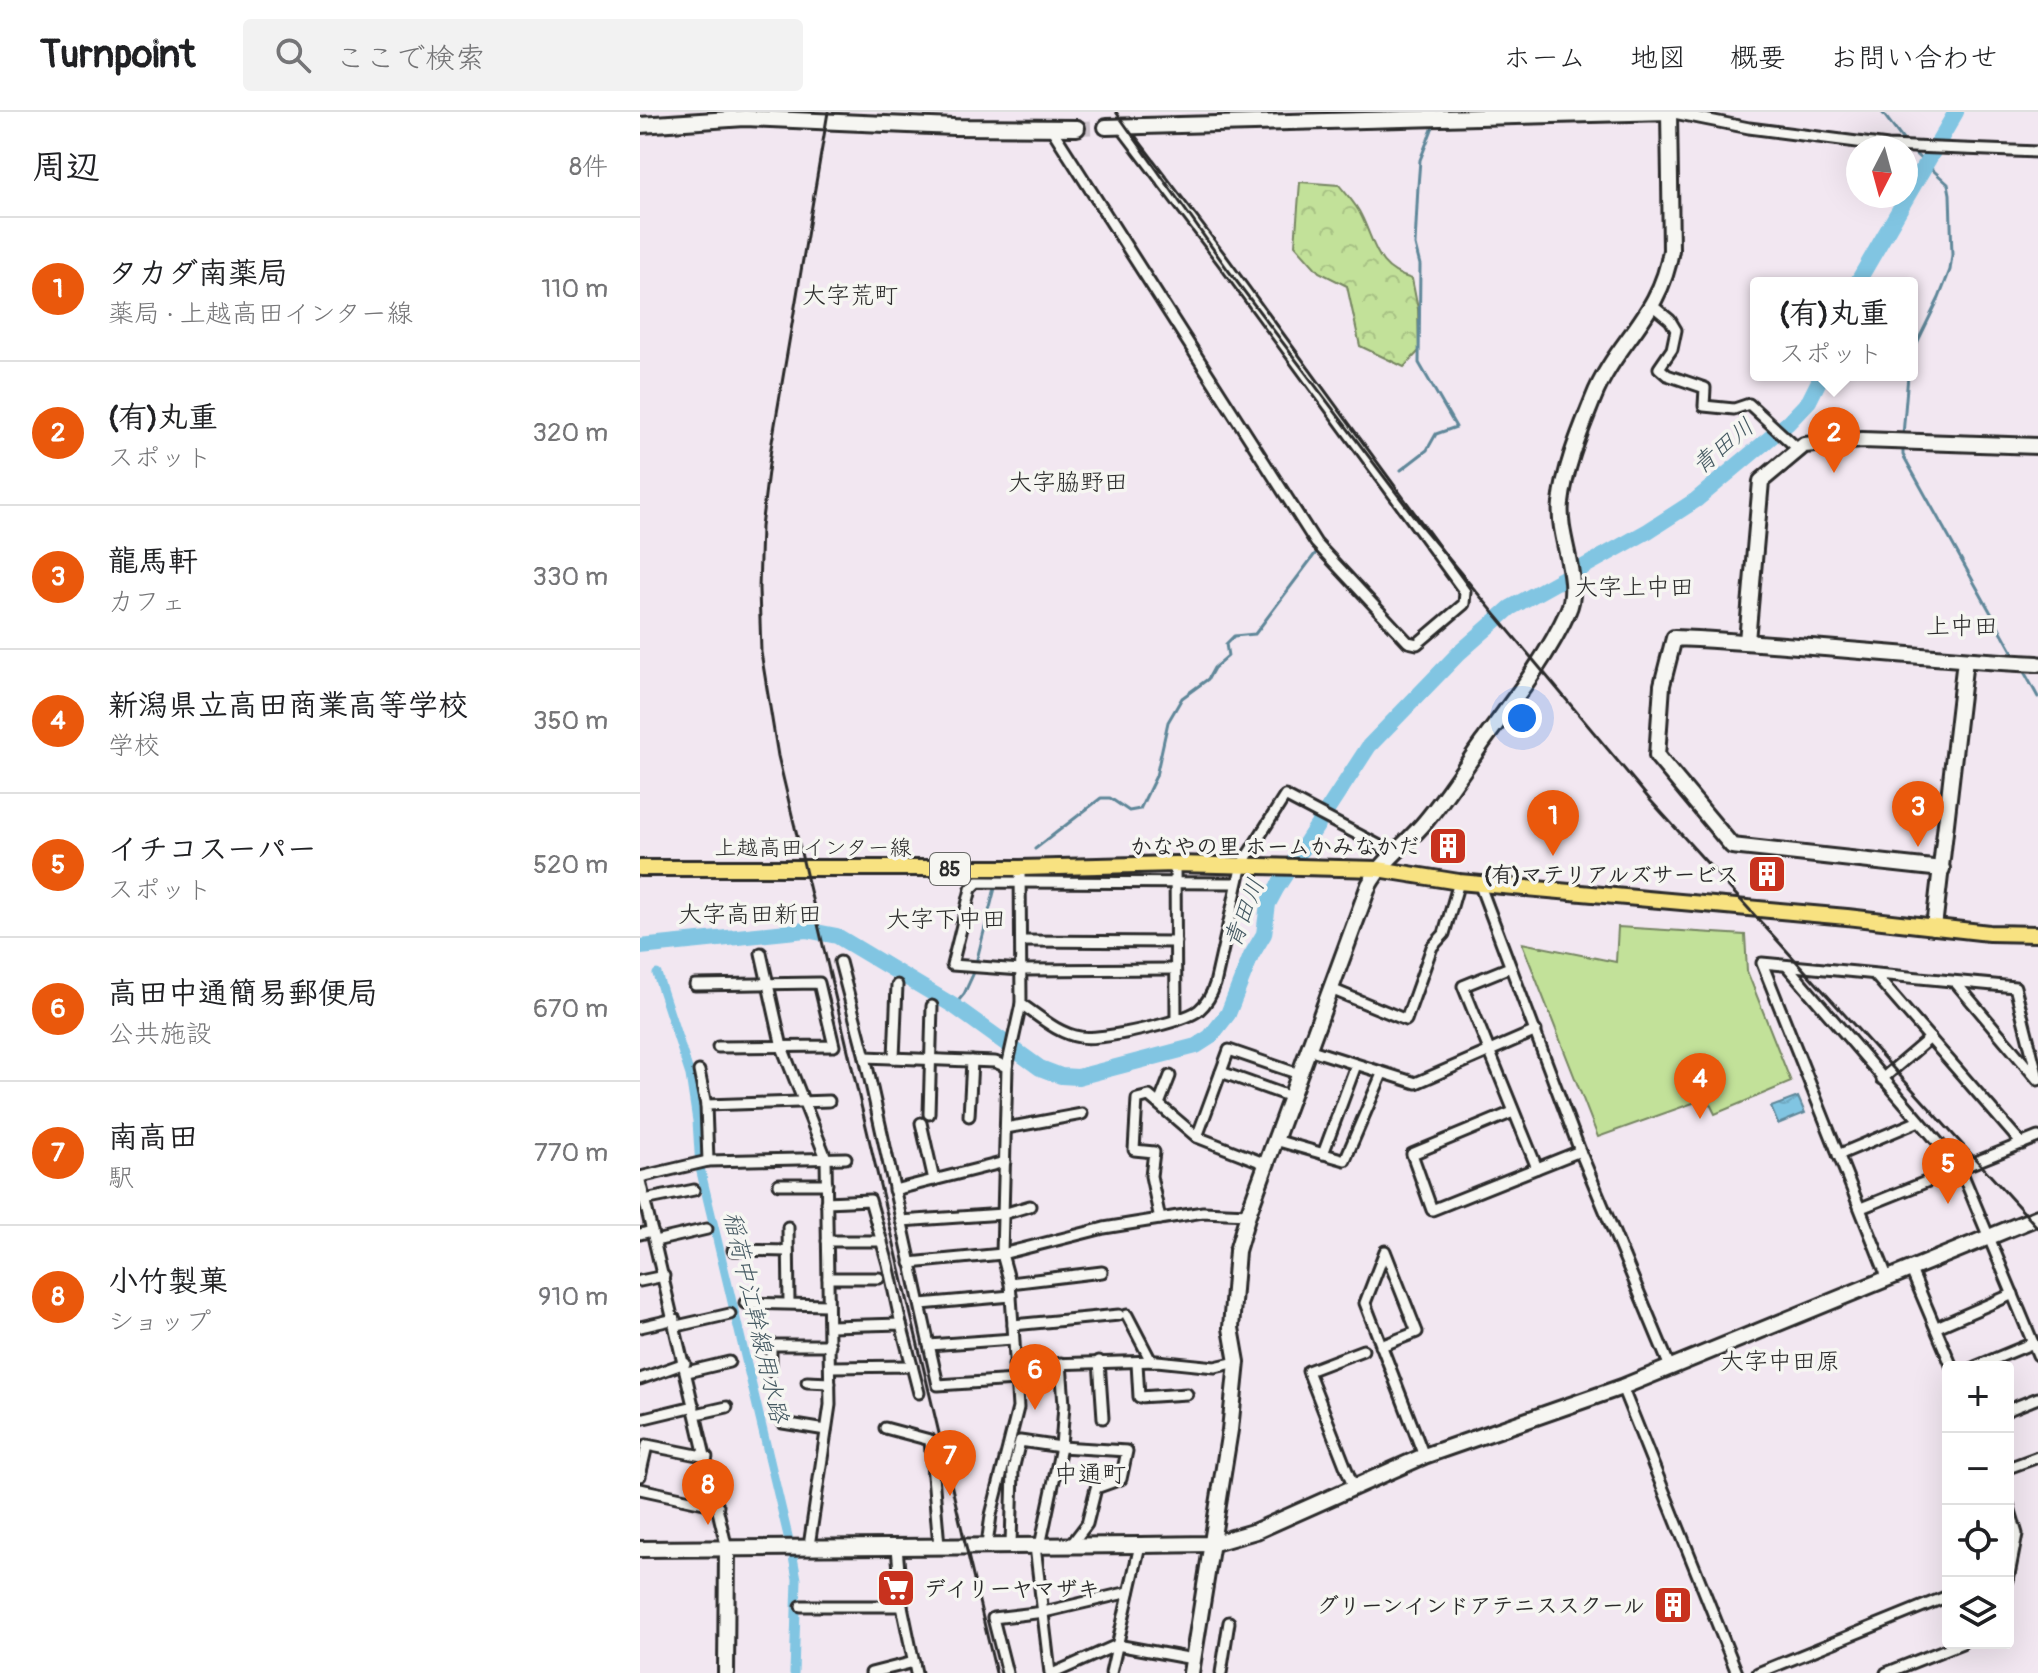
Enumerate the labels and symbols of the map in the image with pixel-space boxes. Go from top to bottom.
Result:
north arrow [1846,136,1918,208]
district label: 大字荒町 [802,281,898,310]
pin: 2 [1808,407,1860,473]
water label: 青田川 [1686,412,1760,481]
district label: 大字脇野田 [1008,468,1128,497]
district label: 大字上中田 [1574,573,1694,602]
district label: 上中田 [1926,612,1998,641]
your location [1502,698,1542,738]
pin: 3 [1892,781,1944,847]
pin: 1 [1527,790,1579,856]
building icon: かなやの里 ホームかみなかだ [1427,825,1469,867]
place label: かなやの里 ホームかみなかだ [1130,833,1420,861]
street label: 上越高田インター線 [714,834,912,862]
road number: 85 [930,853,970,885]
building icon: (有)マテリアルズサービス [1746,853,1788,895]
place label: (有)マテリアルズサービス [1484,861,1739,889]
water label: 青田川 [1218,874,1271,952]
district label: 大字高田新田 [678,900,822,929]
district label: 大字下中田 [886,905,1006,934]
pin: 4 [1674,1053,1726,1119]
pin: 5 [1922,1138,1974,1204]
water label: 稲荷中江幹線用水路 [717,1209,794,1428]
pin: 6 [1009,1344,1061,1410]
district label: 大字中田原 [1720,1347,1840,1376]
pin: 7 [924,1430,976,1496]
pin: 8 [682,1459,734,1525]
district label: 中通町 [1054,1460,1126,1489]
supermarket icon: デイリーヤマザキ [875,1567,917,1609]
place label: デイリーヤマザキ [924,1575,1100,1603]
building icon: グリーンインドアテニススクール [1652,1584,1694,1626]
place label: グリーンインドアテニススクール [1317,1592,1645,1620]

